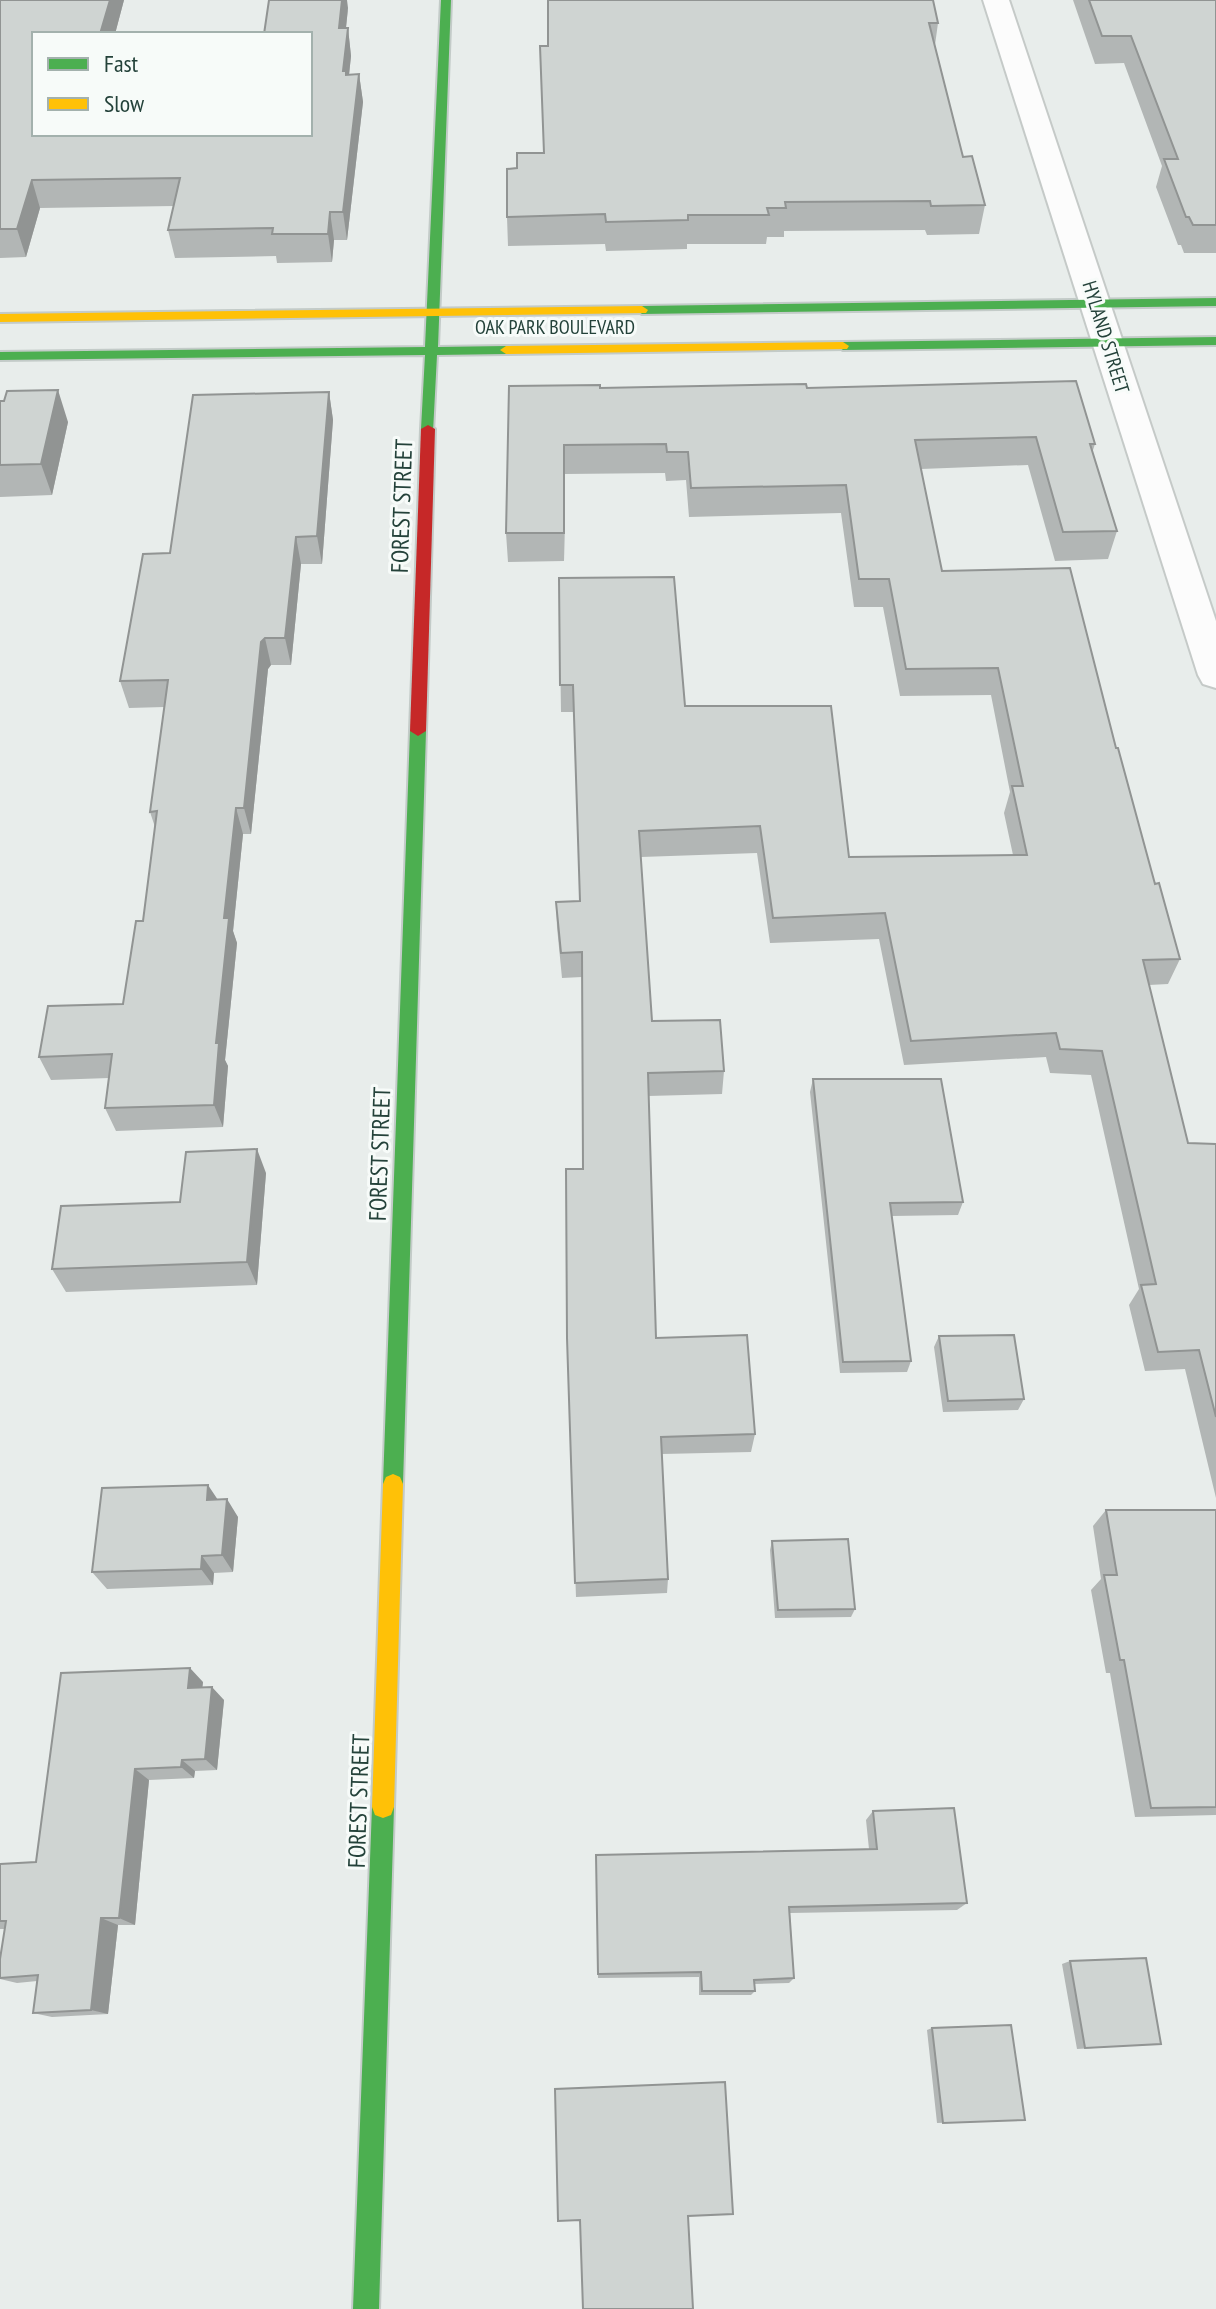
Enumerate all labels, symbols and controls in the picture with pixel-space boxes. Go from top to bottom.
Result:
legend [32,32,312,136]
text: Fast [104,48,139,79]
text: Slow [104,88,145,119]
street label: HYLAND STREET [1077,278,1135,397]
street label: OAK PARK BOULEVARD [475,314,635,340]
street label: FOREST STREET [384,438,419,574]
street label: FOREST STREET [362,1086,397,1222]
street label: FOREST STREET [341,1733,376,1869]

